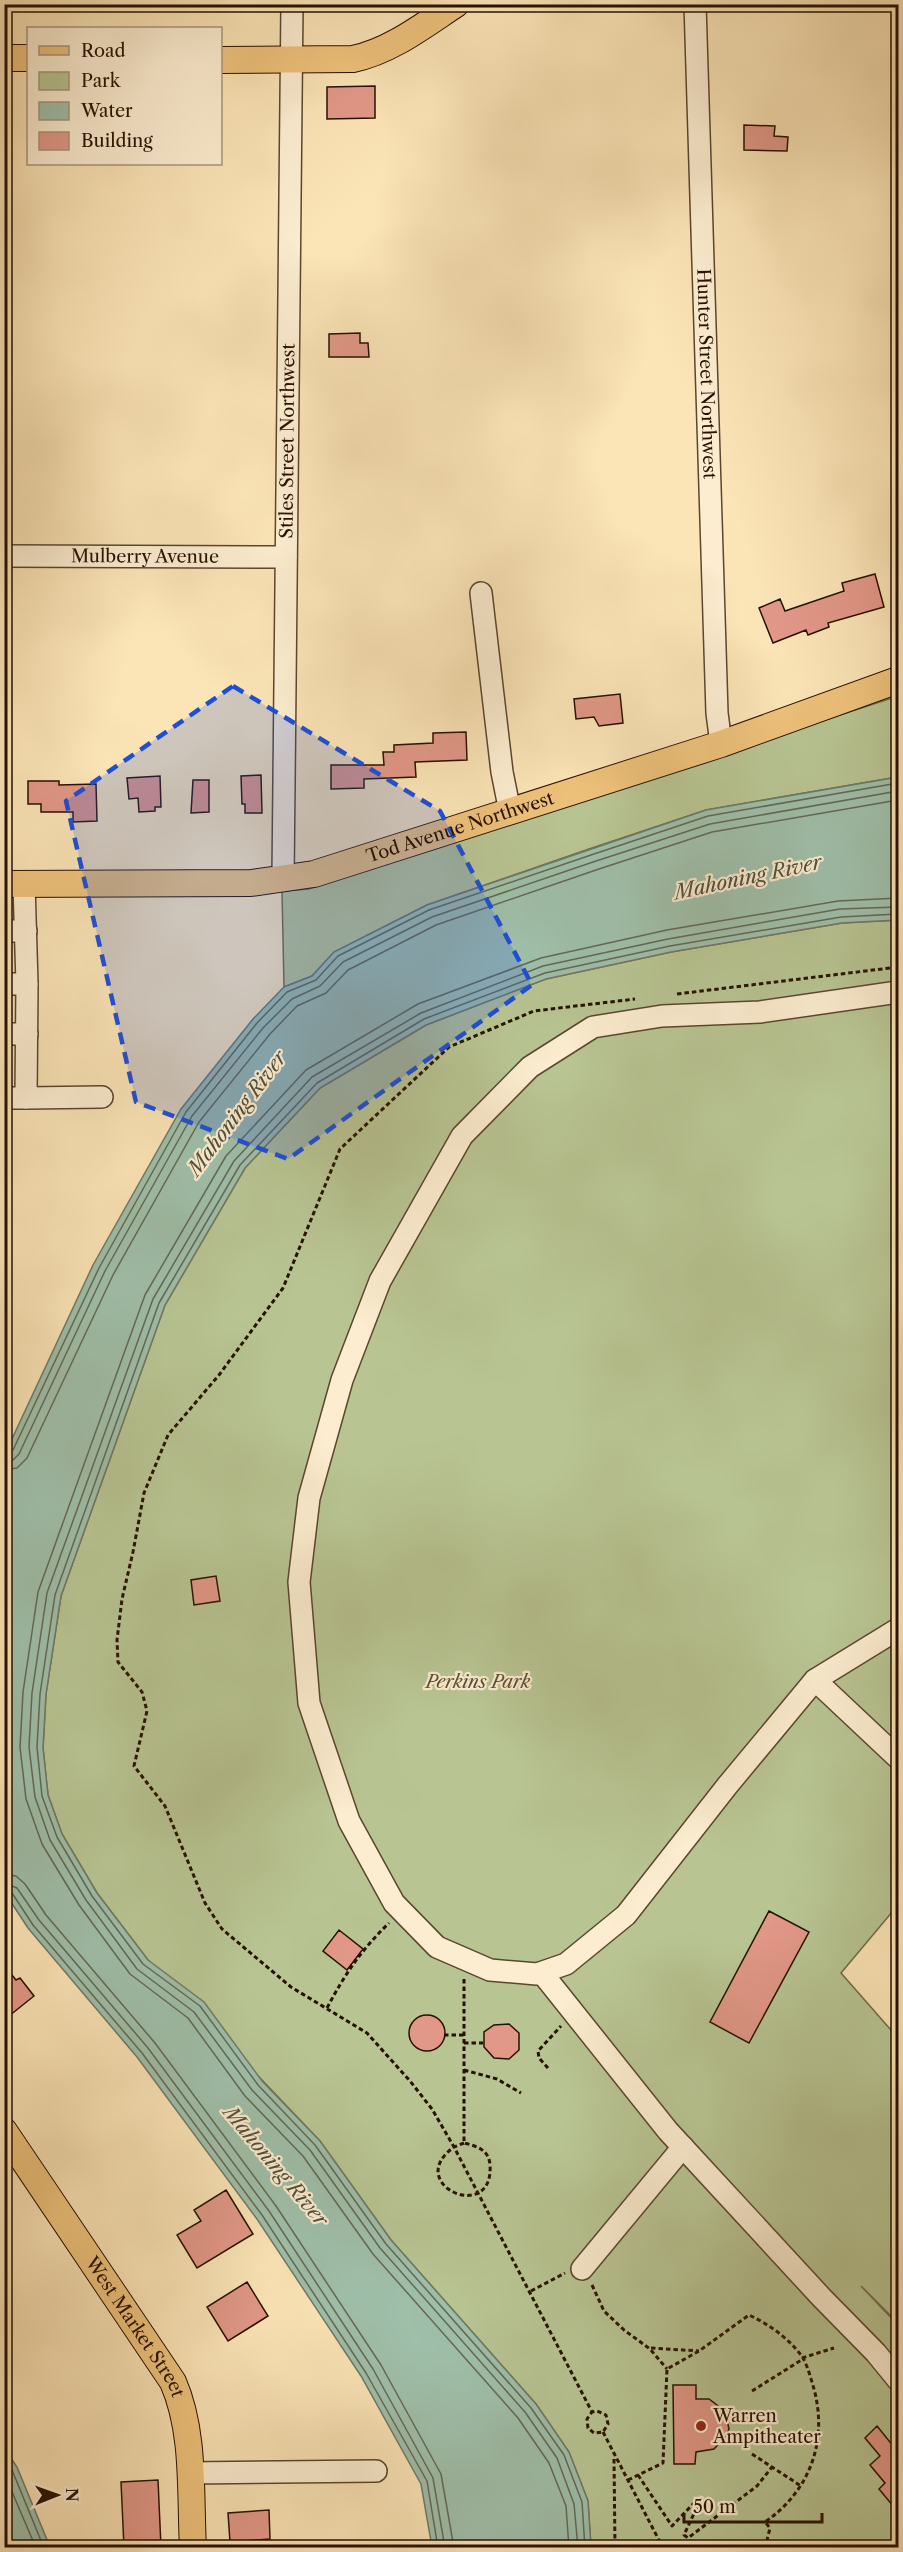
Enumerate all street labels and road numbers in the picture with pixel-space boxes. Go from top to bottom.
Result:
street label: Hunter Street Northwest [692,268,721,480]
street label: Stiles Street Northwest [275,343,300,539]
street label: Mulberry Avenue [71,545,219,568]
street label: Tod Avenue Northwest [364,787,557,868]
street label: West Market Street [80,2252,189,2401]

